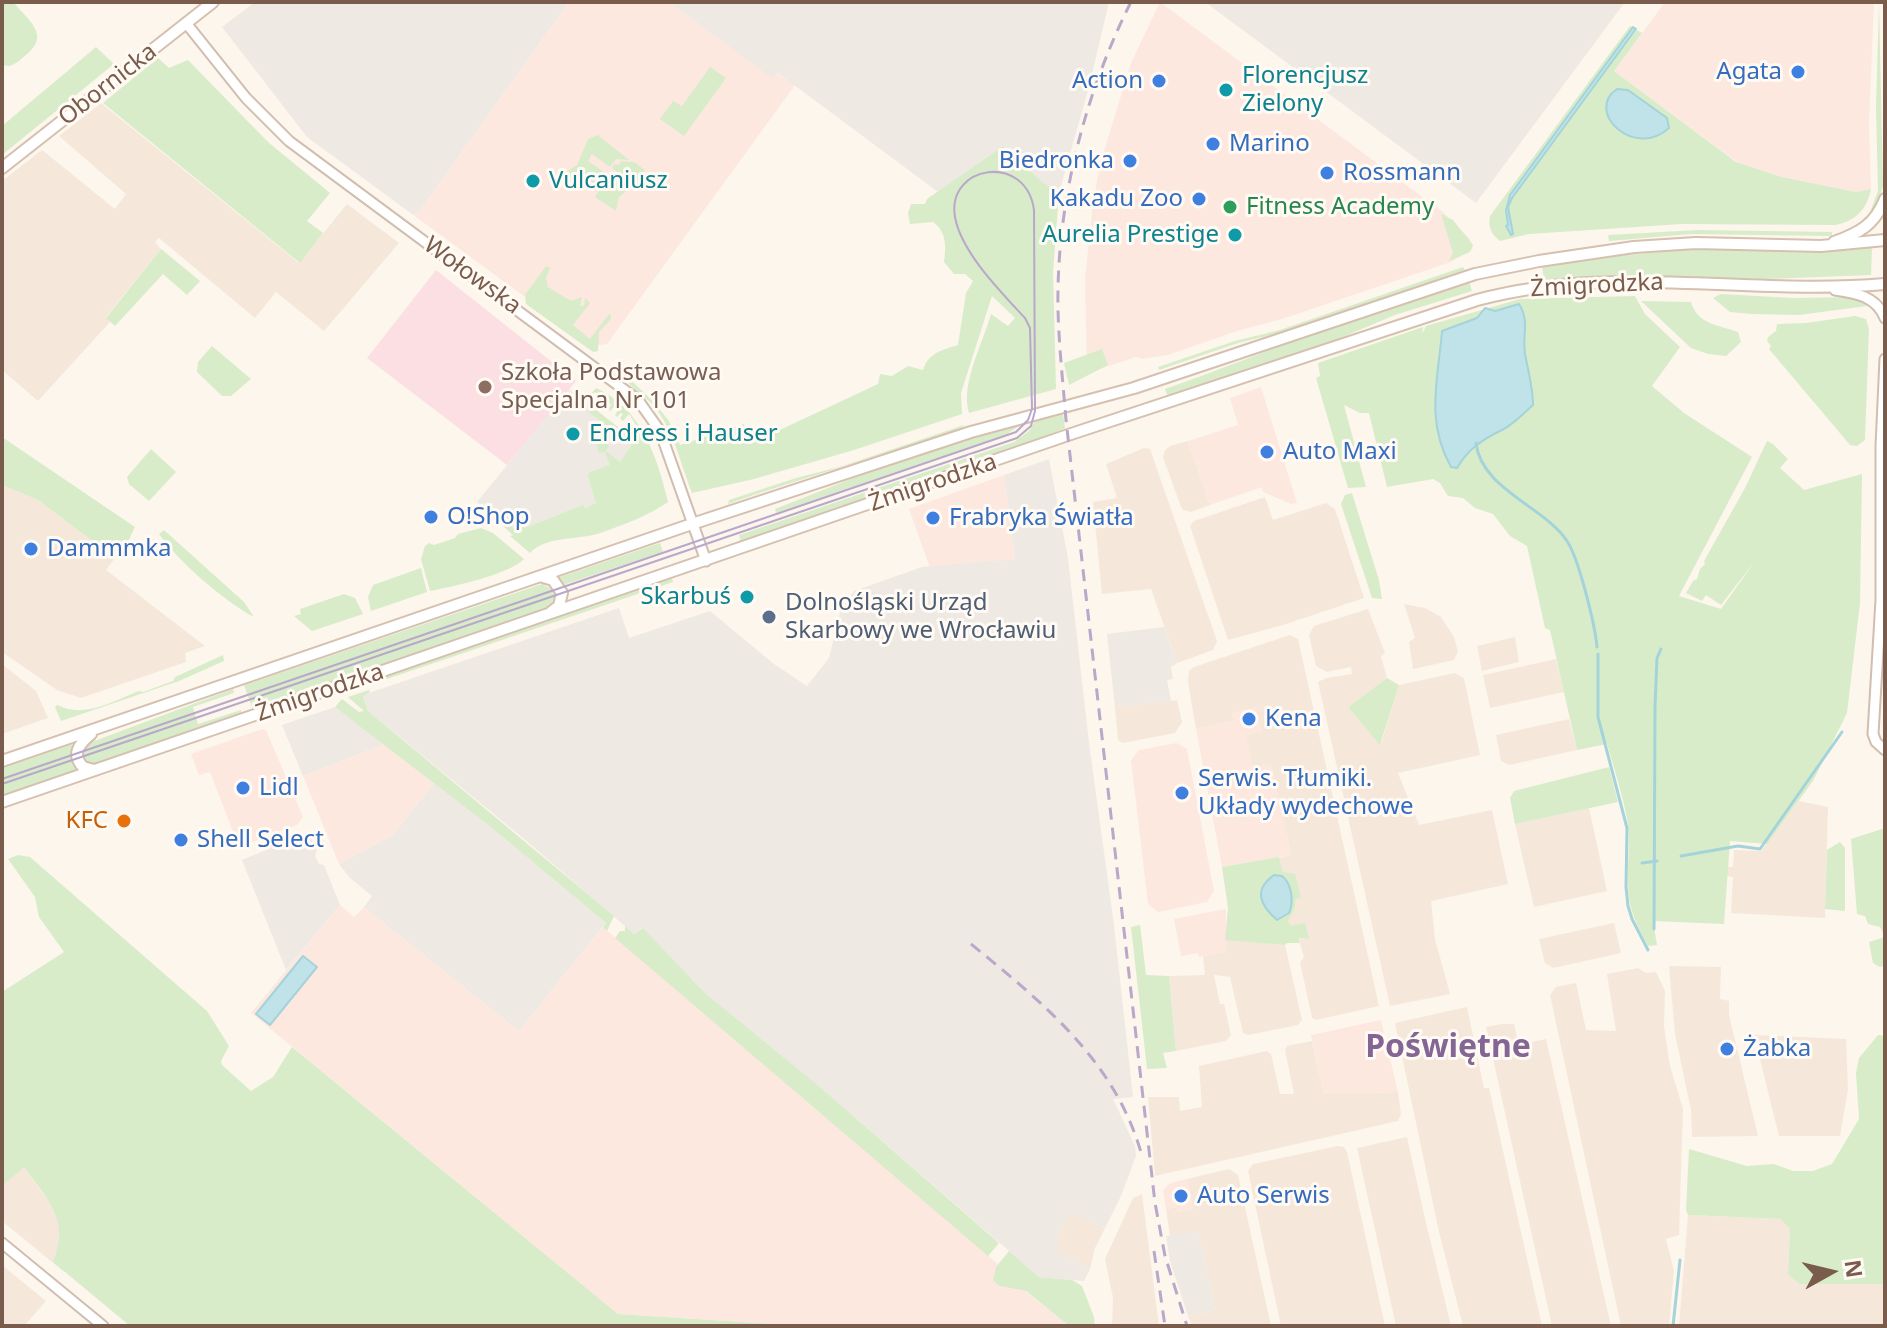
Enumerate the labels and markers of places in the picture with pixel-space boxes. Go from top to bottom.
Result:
place label: Agata [1716,58,1782,86]
place label: Florencjusz Zielony [1242,62,1368,118]
marker: Agata [1789,63,1807,81]
place label: Action [1072,67,1143,95]
marker: Action [1150,72,1168,90]
marker: Florencjusz Zielony [1217,81,1235,99]
place label: Marino [1229,130,1310,158]
marker: Marino [1204,135,1222,153]
place label: Biedronka [999,147,1114,175]
marker: Biedronka [1121,152,1139,170]
place label: Rossmann [1343,159,1461,187]
marker: Rossmann [1318,164,1336,182]
place label: Vulcaniusz [549,167,668,195]
marker: Vulcaniusz [524,172,542,190]
place label: Kakadu Zoo [1050,185,1183,213]
marker: Kakadu Zoo [1190,190,1208,208]
place label: Fitness Academy [1246,193,1434,221]
marker: Fitness Academy [1221,198,1239,216]
place label: Aurelia Prestige [1042,221,1219,249]
marker: Aurelia Prestige [1226,226,1244,244]
place label: Szkoła Podstawowa Specjalna Nr 101 [501,359,721,415]
marker: Szkoła Podstawowa Specjalna Nr 101 [476,378,494,396]
place label: Endress i Hauser [589,420,778,448]
marker: Endress i Hauser [564,425,582,443]
place label: Auto Maxi [1283,438,1397,466]
marker: Auto Maxi [1258,443,1276,461]
place label: O!Shop [447,503,529,531]
place label: Frabryka Światła [949,504,1134,532]
marker: O!Shop [422,508,440,526]
marker: Frabryka Światła [924,509,942,527]
place label: Dammmka [47,535,172,563]
marker: Dammmka [22,540,40,558]
place label: Skarbuś [641,583,731,611]
marker: Skarbuś [738,588,756,606]
place label: Dolnośląski Urząd Skarbowy we Wrocławiu [785,589,1056,645]
marker: Dolnośląski Urząd Skarbowy we Wrocławiu [760,608,778,626]
place label: Kena [1265,705,1322,733]
marker: Kena [1240,710,1258,728]
place label: Serwis. Tłumiki. Układy wydechowe [1198,765,1413,821]
place label: Lidl [259,774,299,802]
marker: Lidl [234,779,252,797]
marker: Serwis. Tłumiki. Układy wydechowe [1173,784,1191,802]
place label: KFC [66,807,108,835]
marker: KFC [115,812,133,830]
place label: Shell Select [197,826,324,854]
marker: Shell Select [172,831,190,849]
place label: Żabka [1743,1035,1811,1063]
marker: Żabka [1718,1040,1736,1058]
place label: Auto Serwis [1197,1182,1330,1210]
marker: Auto Serwis [1172,1187,1190,1205]

